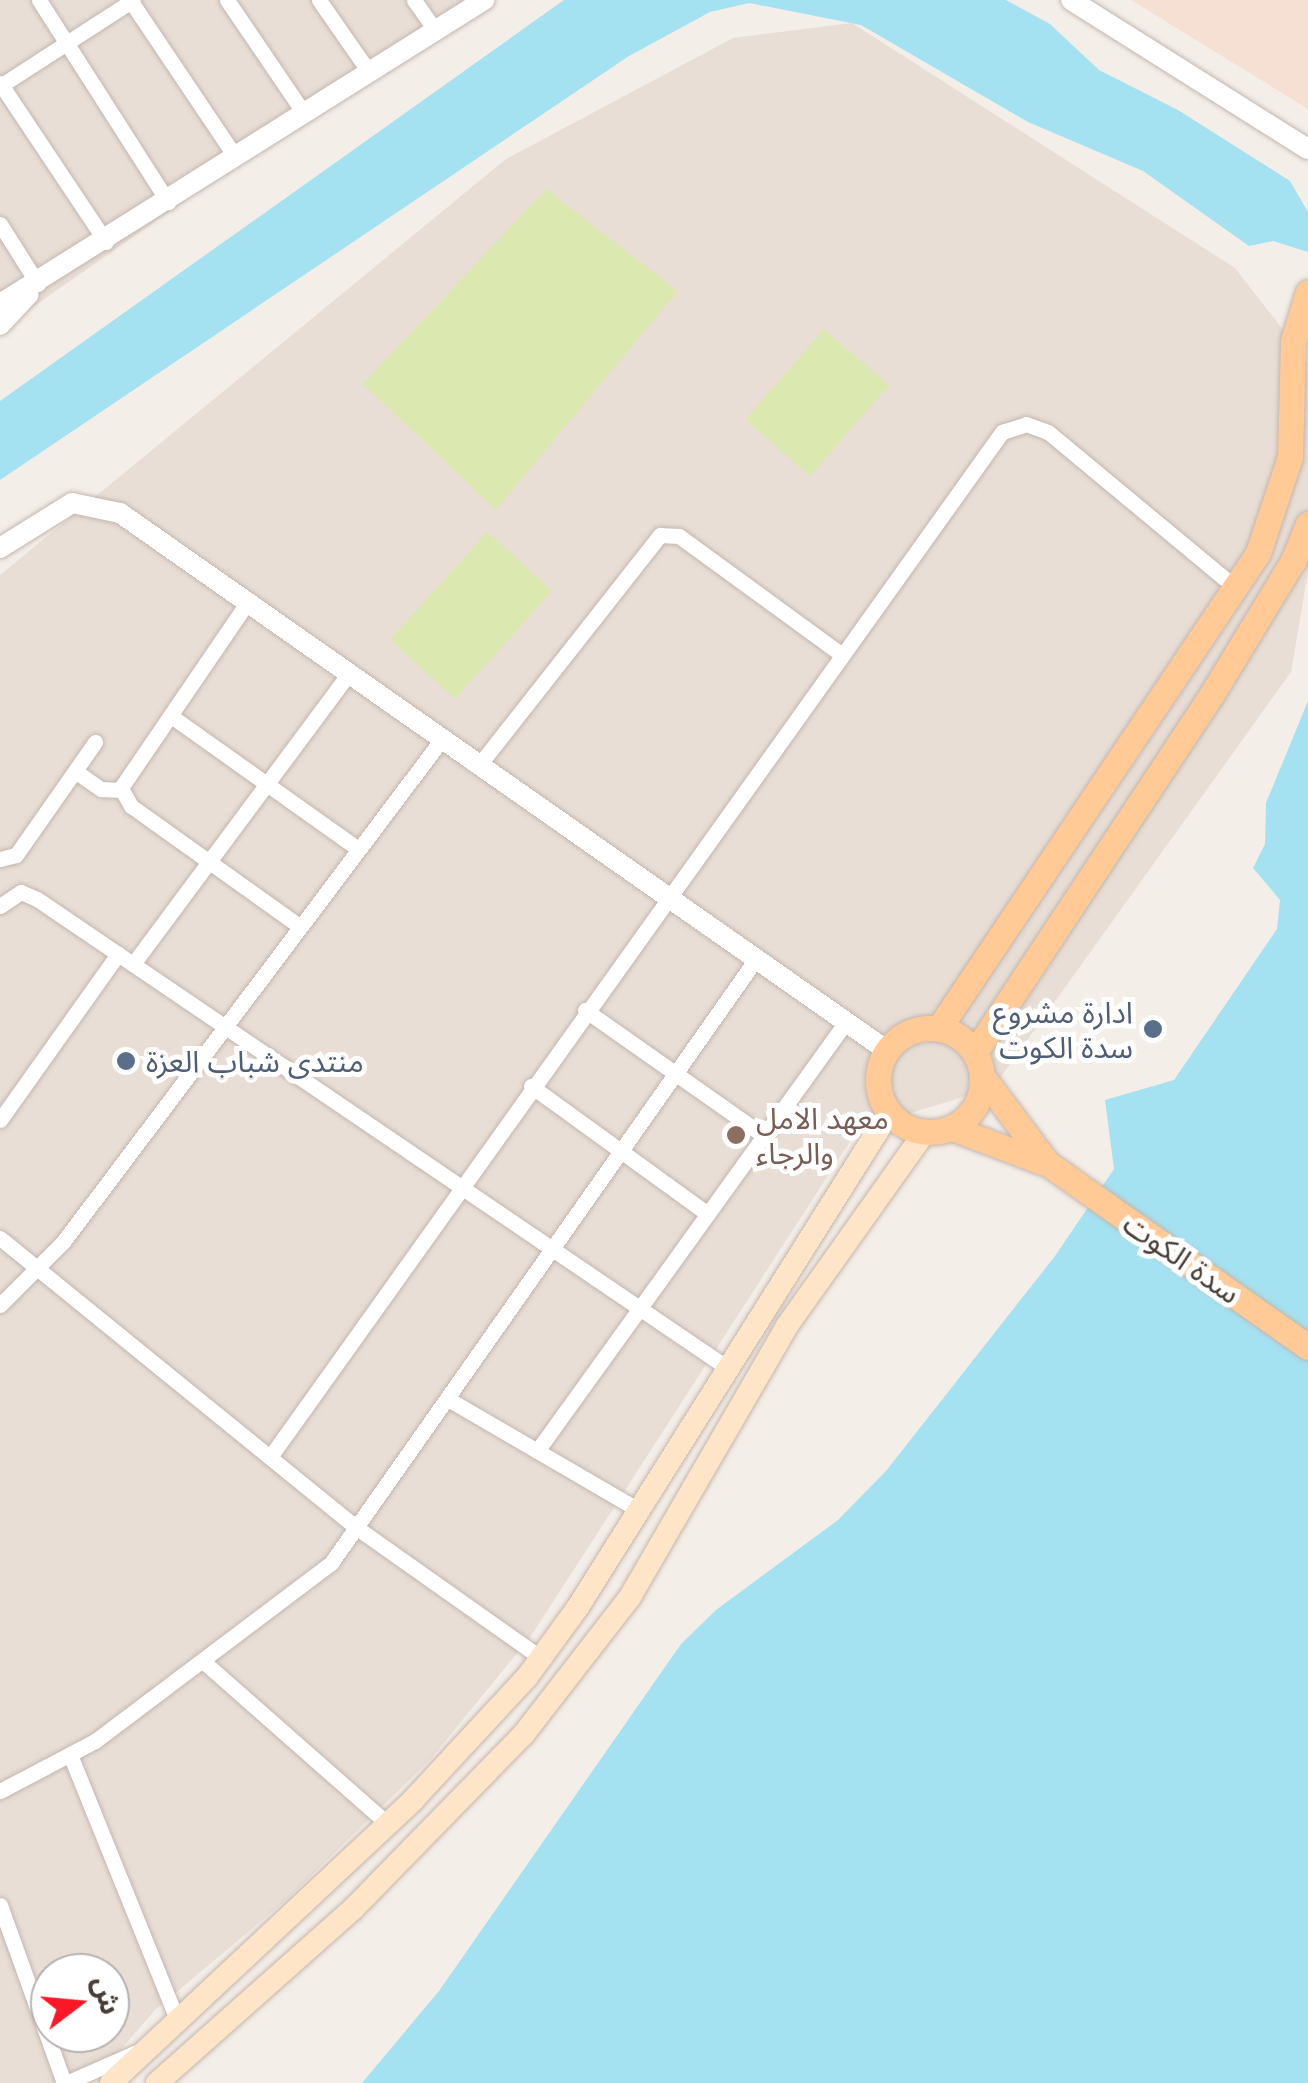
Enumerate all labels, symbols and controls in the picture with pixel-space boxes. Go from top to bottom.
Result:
place label: ادارة مشروع سدة الكوت [993,994,1133,1064]
marker: ادارة مشروع سدة الكوت [1142,1018,1164,1040]
place label: منتدى شباب العزة [146,1043,364,1079]
marker: منتدى شباب العزة [115,1050,137,1072]
place label: معهد الامل والرجاء [756,1100,889,1170]
marker: معهد الامل والرجاء [725,1124,747,1146]
street label: سدة الكوت [1117,1205,1247,1311]
north arrow [30,1953,130,2053]
text: ش [84,1972,130,2019]

